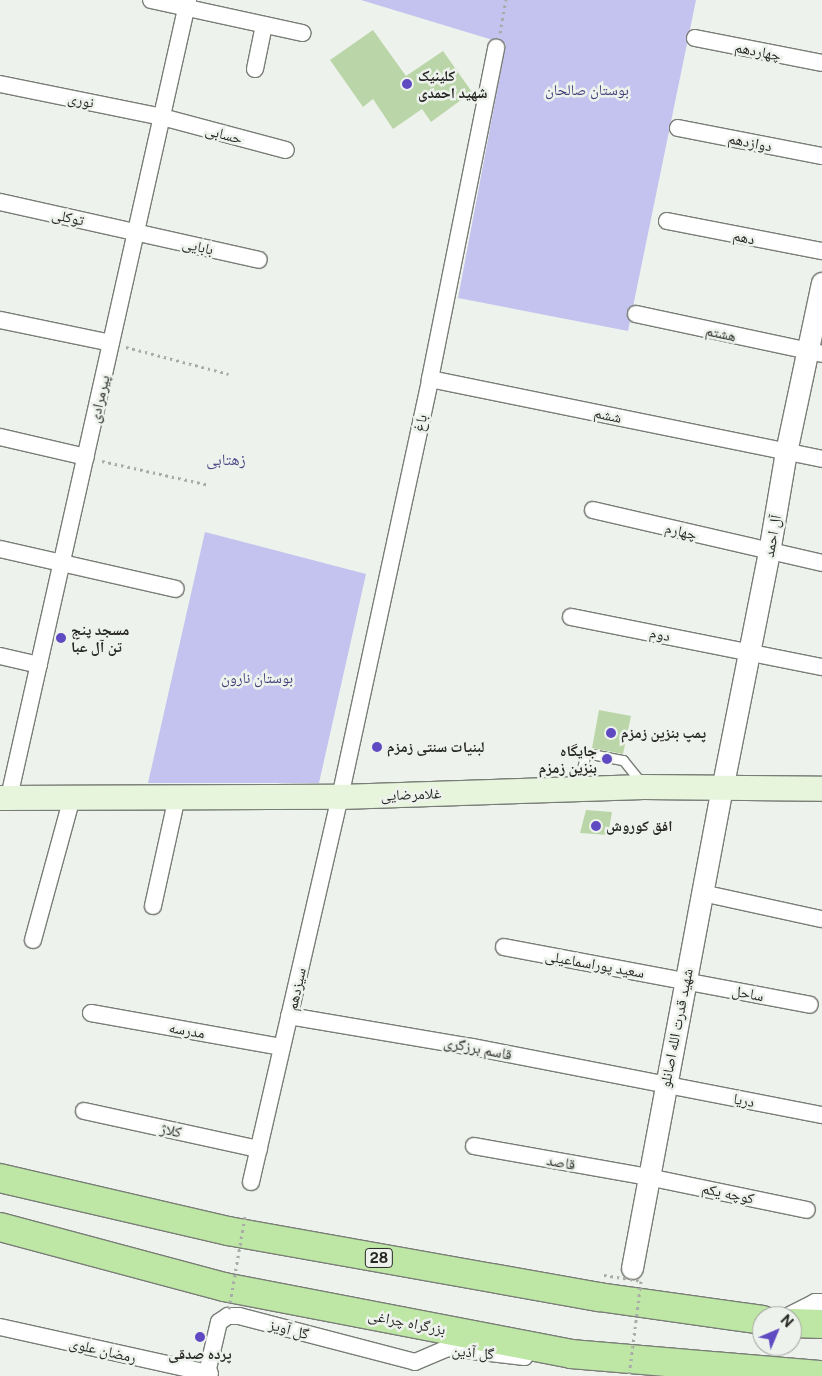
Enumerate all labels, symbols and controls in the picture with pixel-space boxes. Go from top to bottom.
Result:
street label: چهاردهم [733,38,783,64]
place label: کلینیک شهید احمدی [418,66,488,101]
marker: کلینیک شهید احمدی [400,77,414,91]
park label: بوستان صالحان [545,81,629,99]
street label: نوری [66,88,96,112]
street label: حسابی [203,120,245,148]
street label: دوازدهم [727,129,773,155]
street label: توکلی [50,205,86,229]
street label: دهم [731,226,757,248]
street label: بابایی [181,234,215,258]
street label: هشتم [704,321,738,345]
street label: پیرمرادی [85,373,113,425]
street label: ششم [593,403,623,427]
street label: باغ [409,413,431,433]
district label: زهتابی [206,450,246,470]
street label: آل احمد [759,513,785,559]
street label: چهارم [663,519,699,543]
place label: مسجد پنج تن آل عبا [71,620,129,655]
street label: دوم [648,623,672,645]
marker: مسجد پنج تن آل عبا [55,632,67,644]
park label: بوستان نارون [221,669,293,687]
place label: پمپ بنزین زمزم [621,724,706,742]
marker: پمپ بنزین زمزم [605,727,617,739]
place label: لبنیات سنتی زمزم [387,738,484,756]
marker: لبنیات سنتی زمزم [371,741,383,753]
place label: جایگاه بنزین زمزم [539,741,597,776]
marker: جایگاه بنزین زمزم [601,753,613,765]
street label: غلامرضایی [380,784,442,804]
place label: افق کوروش [606,817,673,835]
marker: افق کوروش [590,820,602,832]
street label: سعید پوراسماعیلی [544,946,646,982]
street label: سیزدهم [282,966,310,1012]
street label: شهید قدرت الله اصانلو [656,967,696,1089]
street label: ساحل [731,981,765,1005]
street label: مدرسه [168,1018,206,1042]
street label: قاسم برزگری [442,1033,514,1063]
street label: دریا [732,1089,756,1111]
street label: کلاژ [159,1119,183,1141]
street label: قاصد [545,1151,577,1173]
street label: کوچه یکم [700,1179,756,1207]
road number: 28 [364,1246,394,1270]
street label: بزرگراه چراغی [367,1306,447,1338]
north arrow [752,1306,802,1356]
text: N [777,1312,796,1331]
street label: گل آویز [267,1315,311,1343]
marker: پرده صدقی [194,1331,206,1343]
street label: رمضان علوی [68,1334,138,1366]
street label: گل آذین [451,1341,495,1363]
place label: پرده صدقی [168,1345,232,1363]

